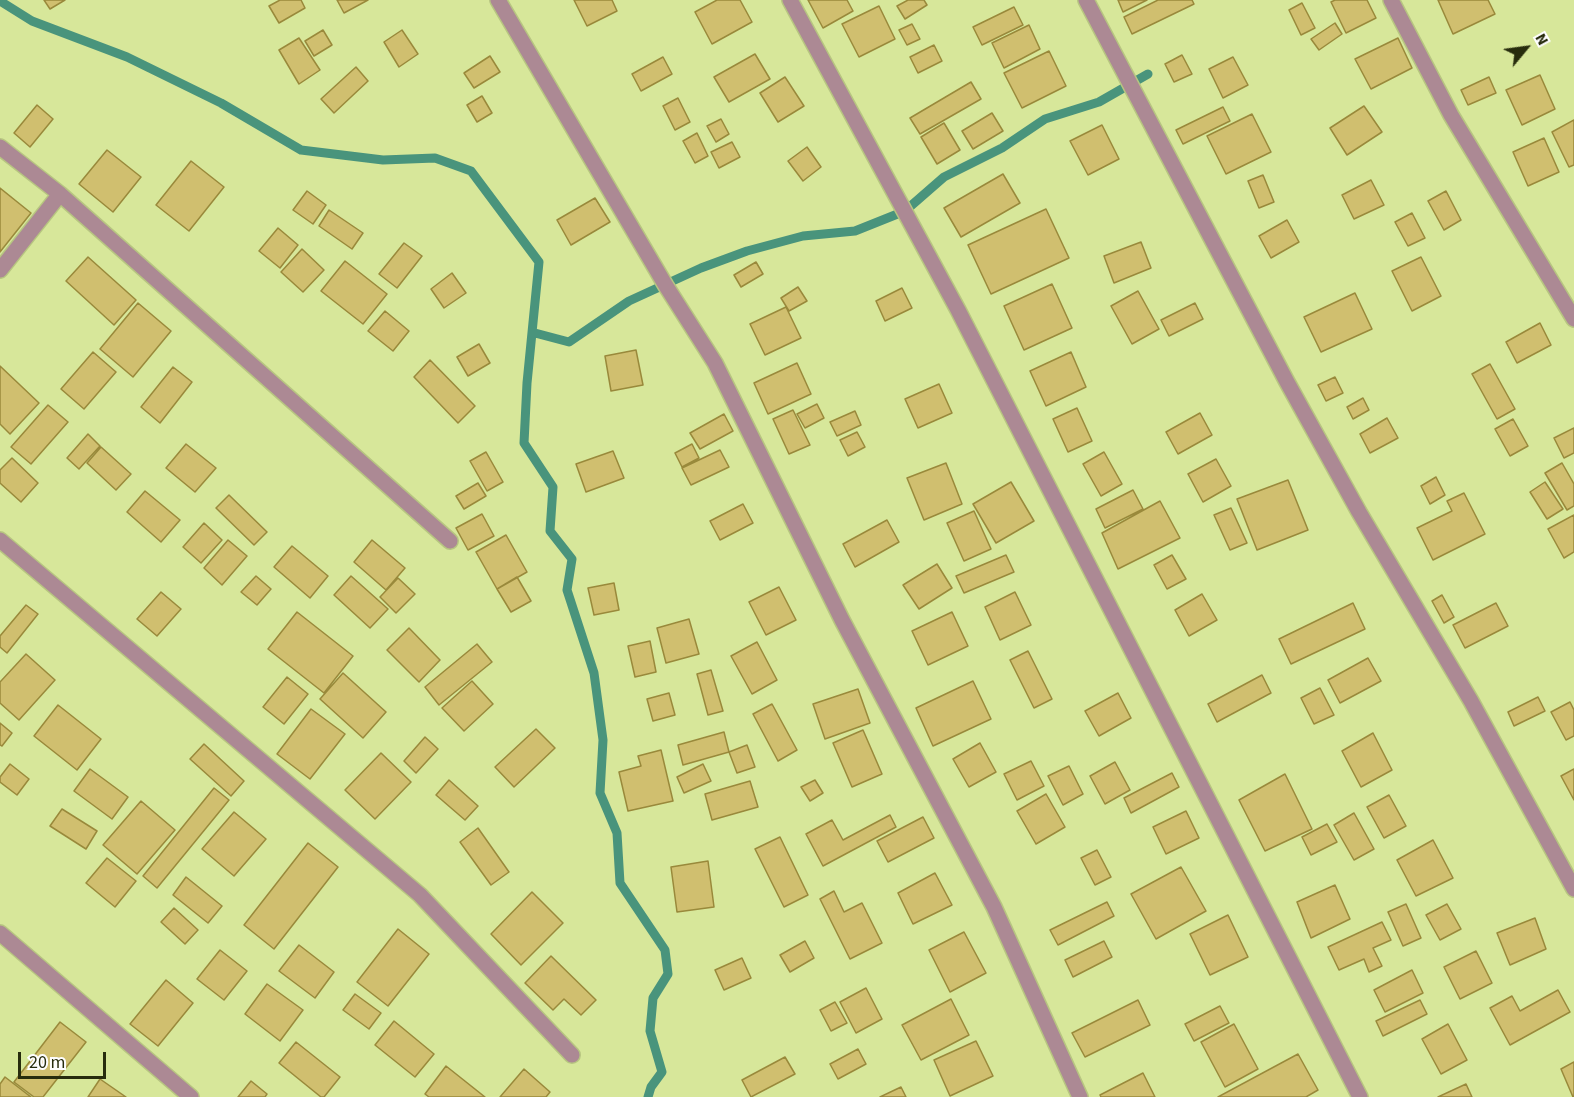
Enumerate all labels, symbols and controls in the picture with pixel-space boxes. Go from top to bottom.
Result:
north arrow [1496,18,1556,78]
text: N [1530,29,1554,49]
scale bar [21,1040,110,1078]
text: 20 m [29,1050,65,1075]

